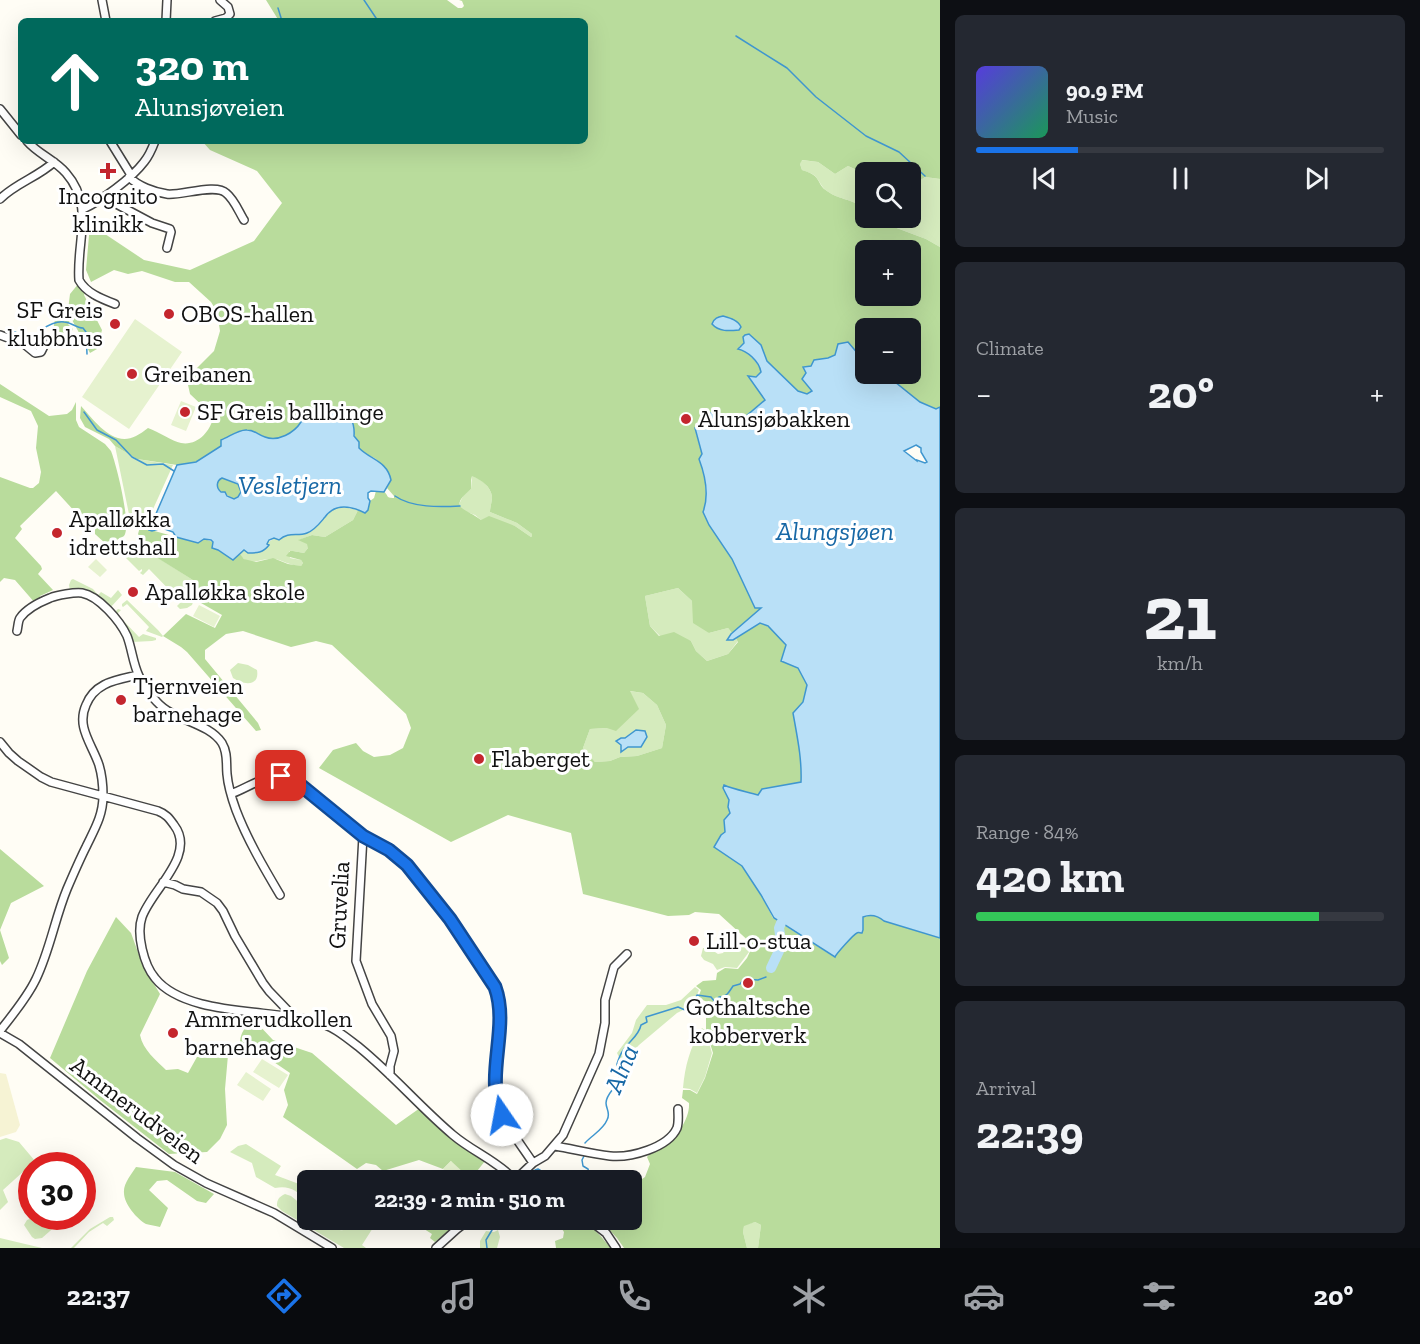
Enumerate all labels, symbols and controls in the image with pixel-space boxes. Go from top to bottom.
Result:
text: 320 m [135,40,249,91]
icon: ahead [36,42,114,120]
text: 90.9 FM [1066,77,1144,104]
text: Alunsjøveien [135,91,284,123]
text: Music [1066,104,1118,128]
marker: Incognito klinikk [99,162,117,180]
map controls [855,162,921,384]
button: search [855,162,921,228]
icon: previous [1028,162,1061,195]
icon: pause [1164,162,1197,195]
icon: next [1300,162,1333,195]
place label: Incognito klinikk [58,181,158,238]
button: + [855,240,921,306]
place label: SF Greis klubbhus [8,295,103,352]
place label: OBOS-hallen [181,299,314,328]
marker: OBOS-hallen [162,307,176,321]
marker: SF Greis klubbhus [108,317,122,331]
button: − [855,318,921,384]
text: Climate [976,336,1044,360]
place label: Greibanen [144,359,252,388]
text: 20° [1148,366,1214,420]
marker: Greibanen [125,367,139,381]
text: − [976,374,991,413]
text: + [1370,374,1384,413]
place label: SF Greis ballbinge [197,397,384,426]
place label: Alunsjøbakken [698,404,850,433]
marker: SF Greis ballbinge [178,405,192,419]
marker: Alunsjøbakken [679,412,693,426]
water label: Vesletjern [238,469,342,501]
place label: Apalløkka idrettshall [69,504,176,561]
water label: Alungsjøen [775,515,894,547]
marker: Apalløkka idrettshall [50,526,64,540]
text: 21 [1143,565,1217,659]
place label: Apalløkka skole [145,577,305,606]
marker: Apalløkka skole [126,585,140,599]
text: km/h [1157,651,1203,675]
place label: Tjernveien barnehage [132,671,244,728]
marker: Tjernveien barnehage [114,693,128,707]
place label: Flaberget [491,744,590,773]
pin [255,750,306,801]
marker: Flaberget [472,752,486,766]
icon: arrive [264,759,297,792]
text: Range · 84% [976,820,1079,844]
text: 420 km [976,850,1124,904]
street label: Gruvelia [322,860,355,949]
place label: Lill-o-stua [706,926,812,955]
marker: Lill-o-stua [687,934,701,948]
marker: Gothaltsche kobberverk [741,976,755,990]
place label: Gothaltsche kobberverk [686,992,810,1049]
place label: Ammerudkollen barnehage [184,1004,352,1061]
marker: Ammerudkollen barnehage [166,1026,180,1040]
water label: Alna [596,1040,645,1099]
street label: Ammerudveien [65,1050,210,1169]
text: Arrival [976,1076,1036,1100]
position arrow [470,1083,534,1147]
text: 22:39 [976,1106,1084,1160]
speed limit sign: 30 [18,1152,96,1230]
text: 22:39 · 2 min · 510 m [374,1186,565,1213]
icon: directions [263,1275,305,1317]
icon: music [438,1275,480,1317]
icon: phone [613,1275,655,1317]
icon: climate [788,1275,830,1317]
icon: car [963,1275,1005,1317]
icon: filters [1138,1275,1180,1317]
text: 22:37 [67,1280,130,1312]
text: 20° [1314,1280,1353,1312]

